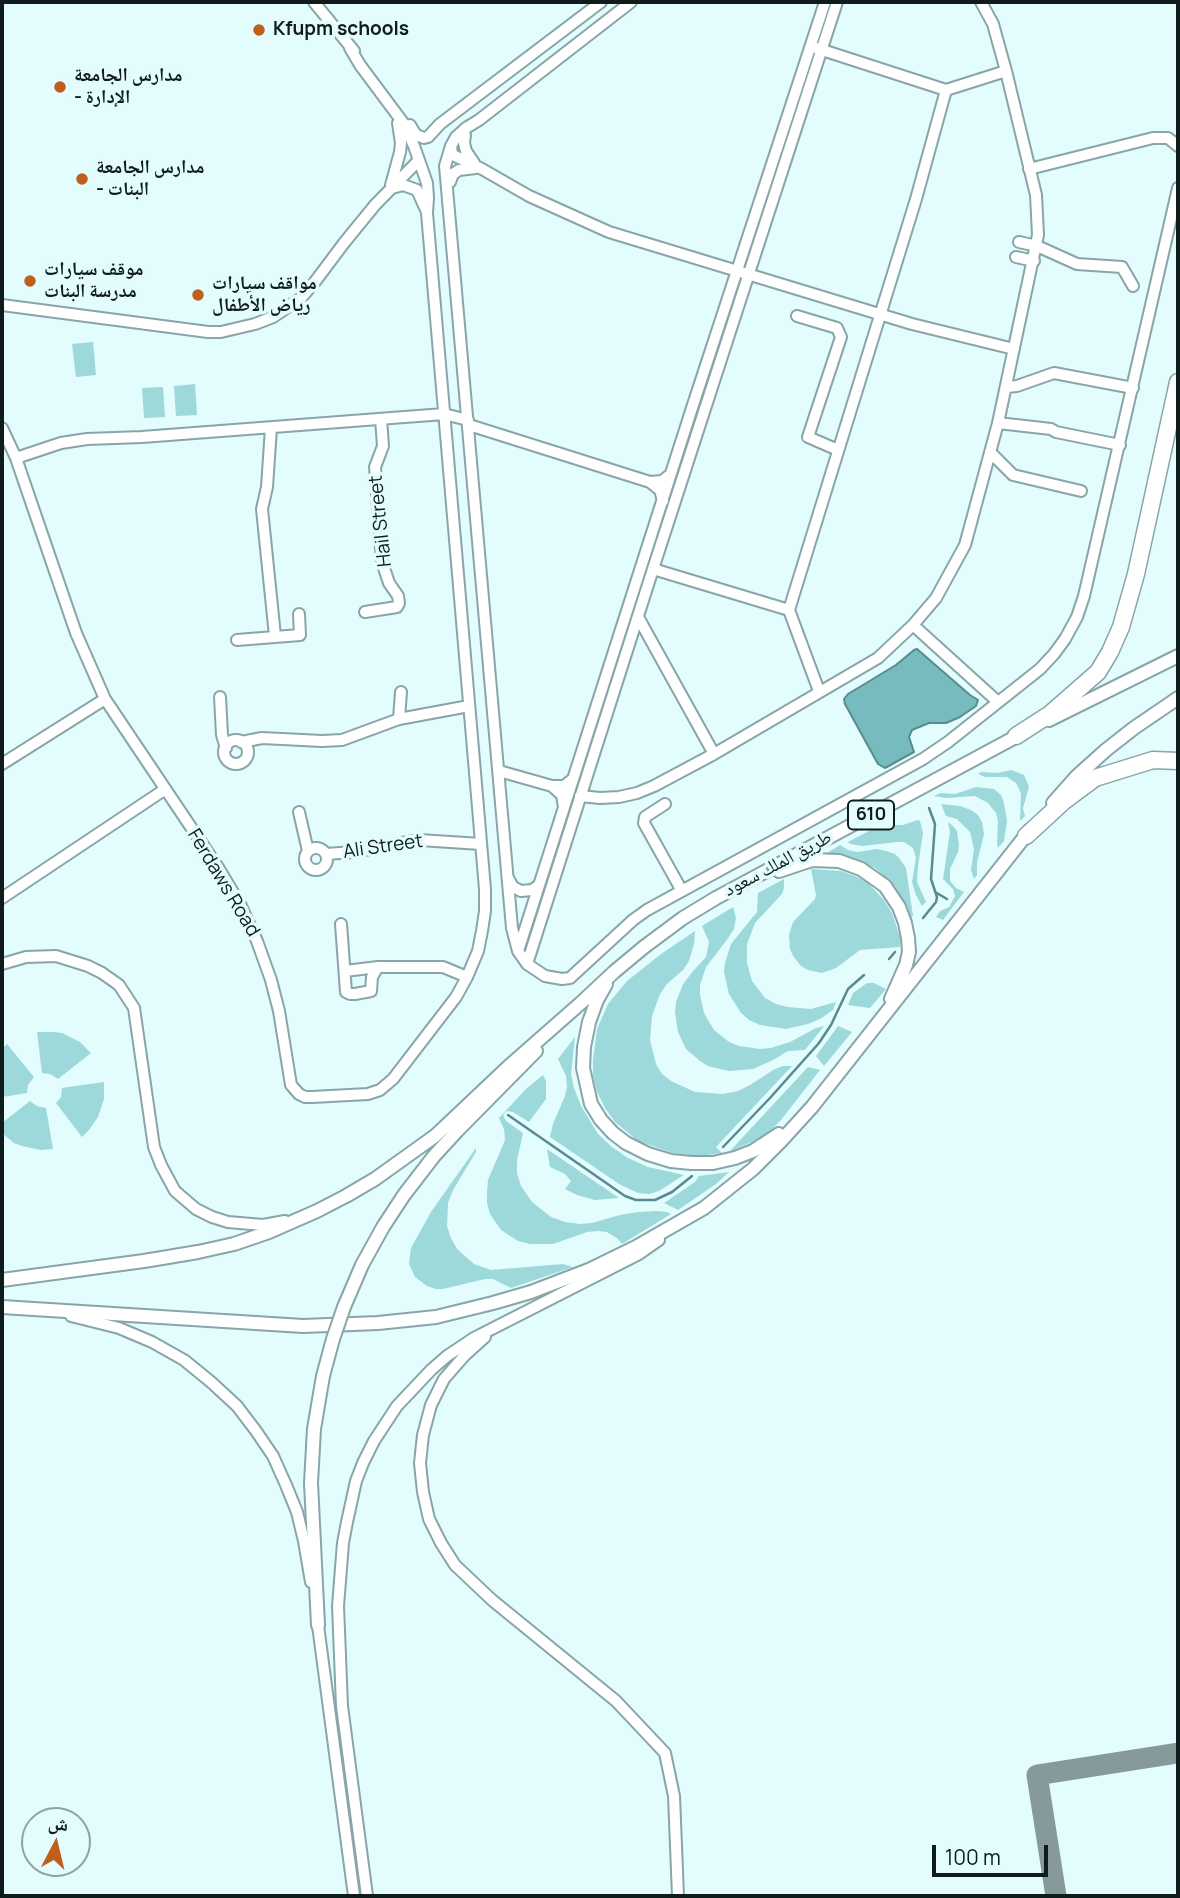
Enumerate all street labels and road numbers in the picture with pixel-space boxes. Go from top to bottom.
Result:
street label: Hail Street [365,474,397,568]
road number: 610 [848,800,894,830]
street label: Ferdaws Road [182,825,264,941]
street label: طريق الملك سعود [720,826,836,902]
street label: Ali Street [342,830,424,864]

